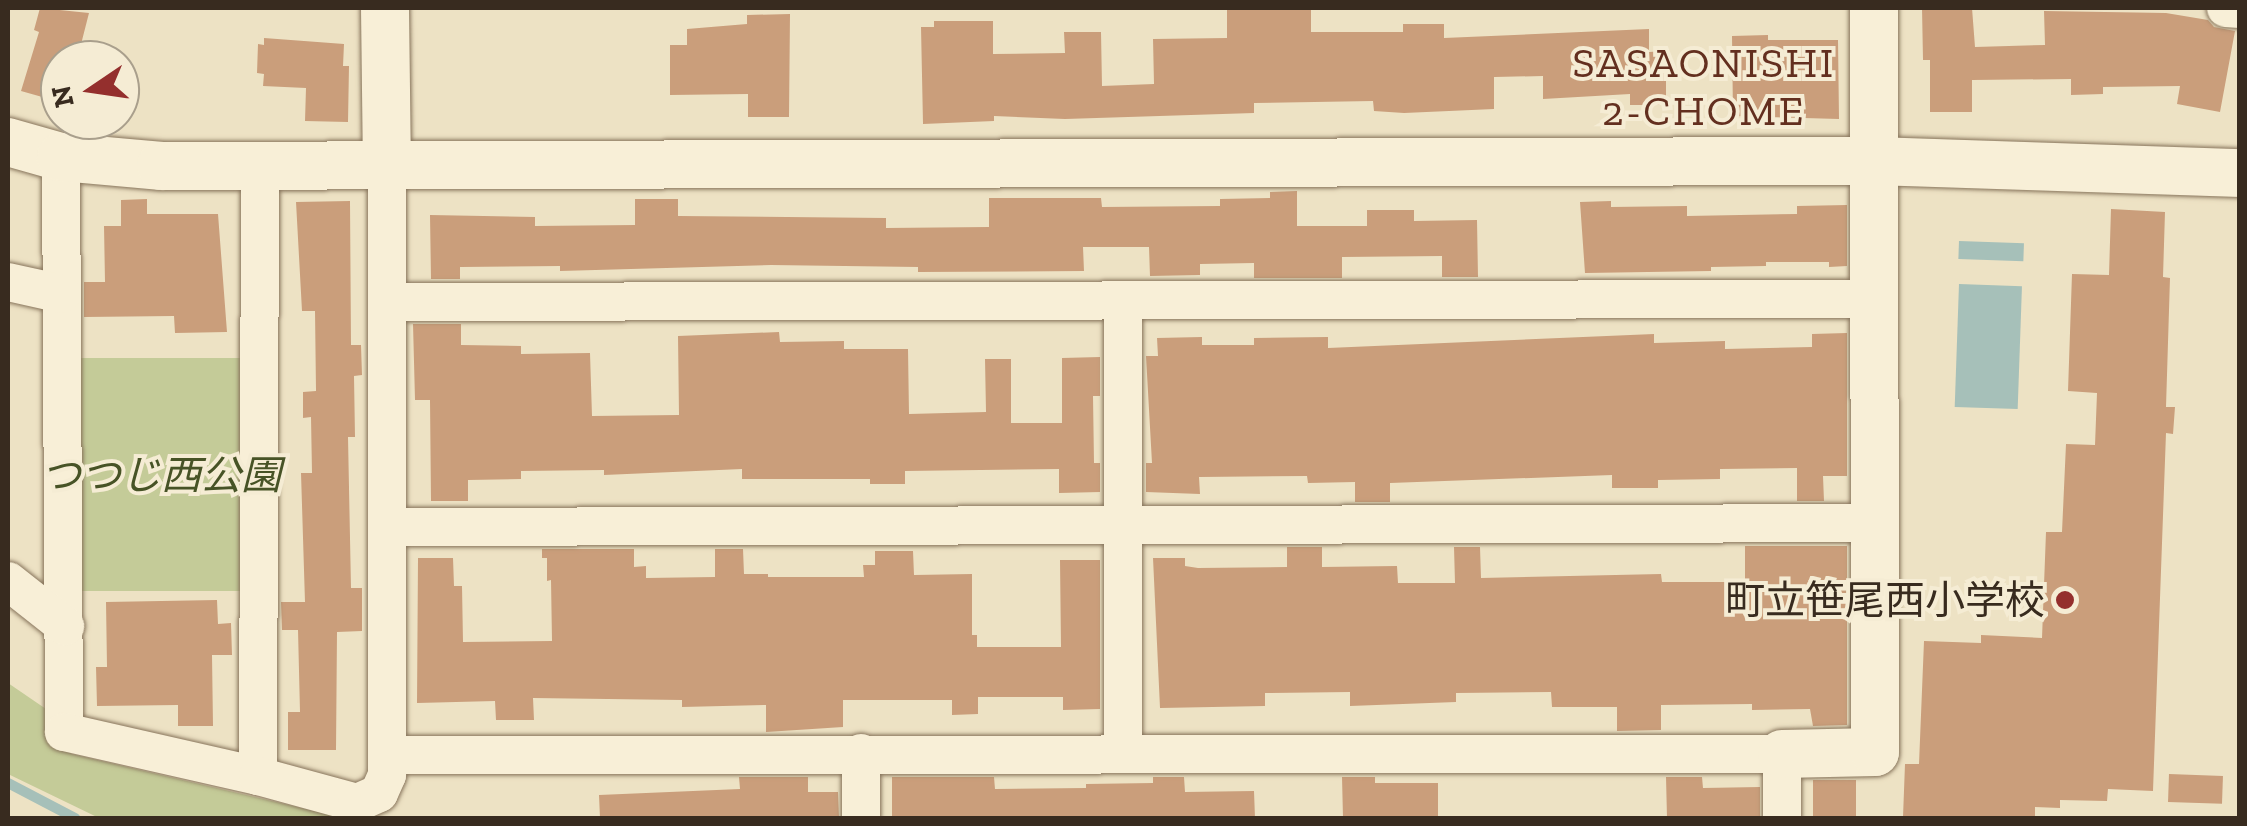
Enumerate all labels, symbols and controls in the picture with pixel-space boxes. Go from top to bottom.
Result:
district label: SASAONISHI 2-CHOME [1572,38,1836,136]
north arrow [40,40,140,140]
text: N [44,82,81,110]
park label: つつじ西公園 [41,451,281,499]
place label: 町立笹尾西小学校 [1725,576,2045,624]
marker: 町立笹尾西小学校 [2054,589,2076,611]

